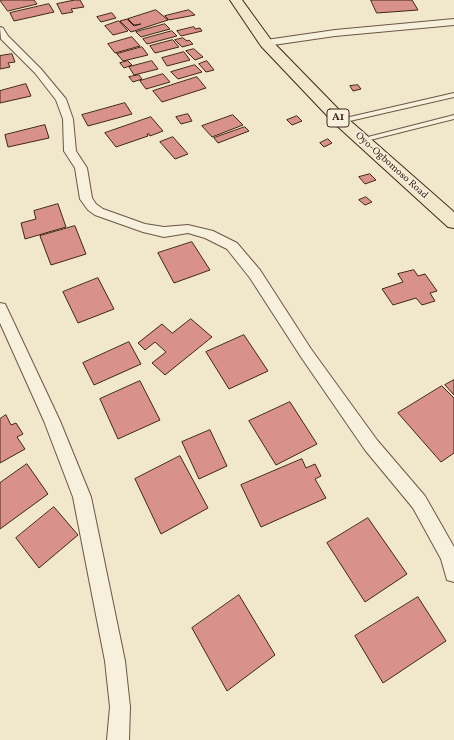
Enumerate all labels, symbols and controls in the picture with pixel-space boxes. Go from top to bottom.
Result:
road number: A1 [327,109,349,127]
street label: Oyo-Ogbomoso Road [352,130,430,202]

